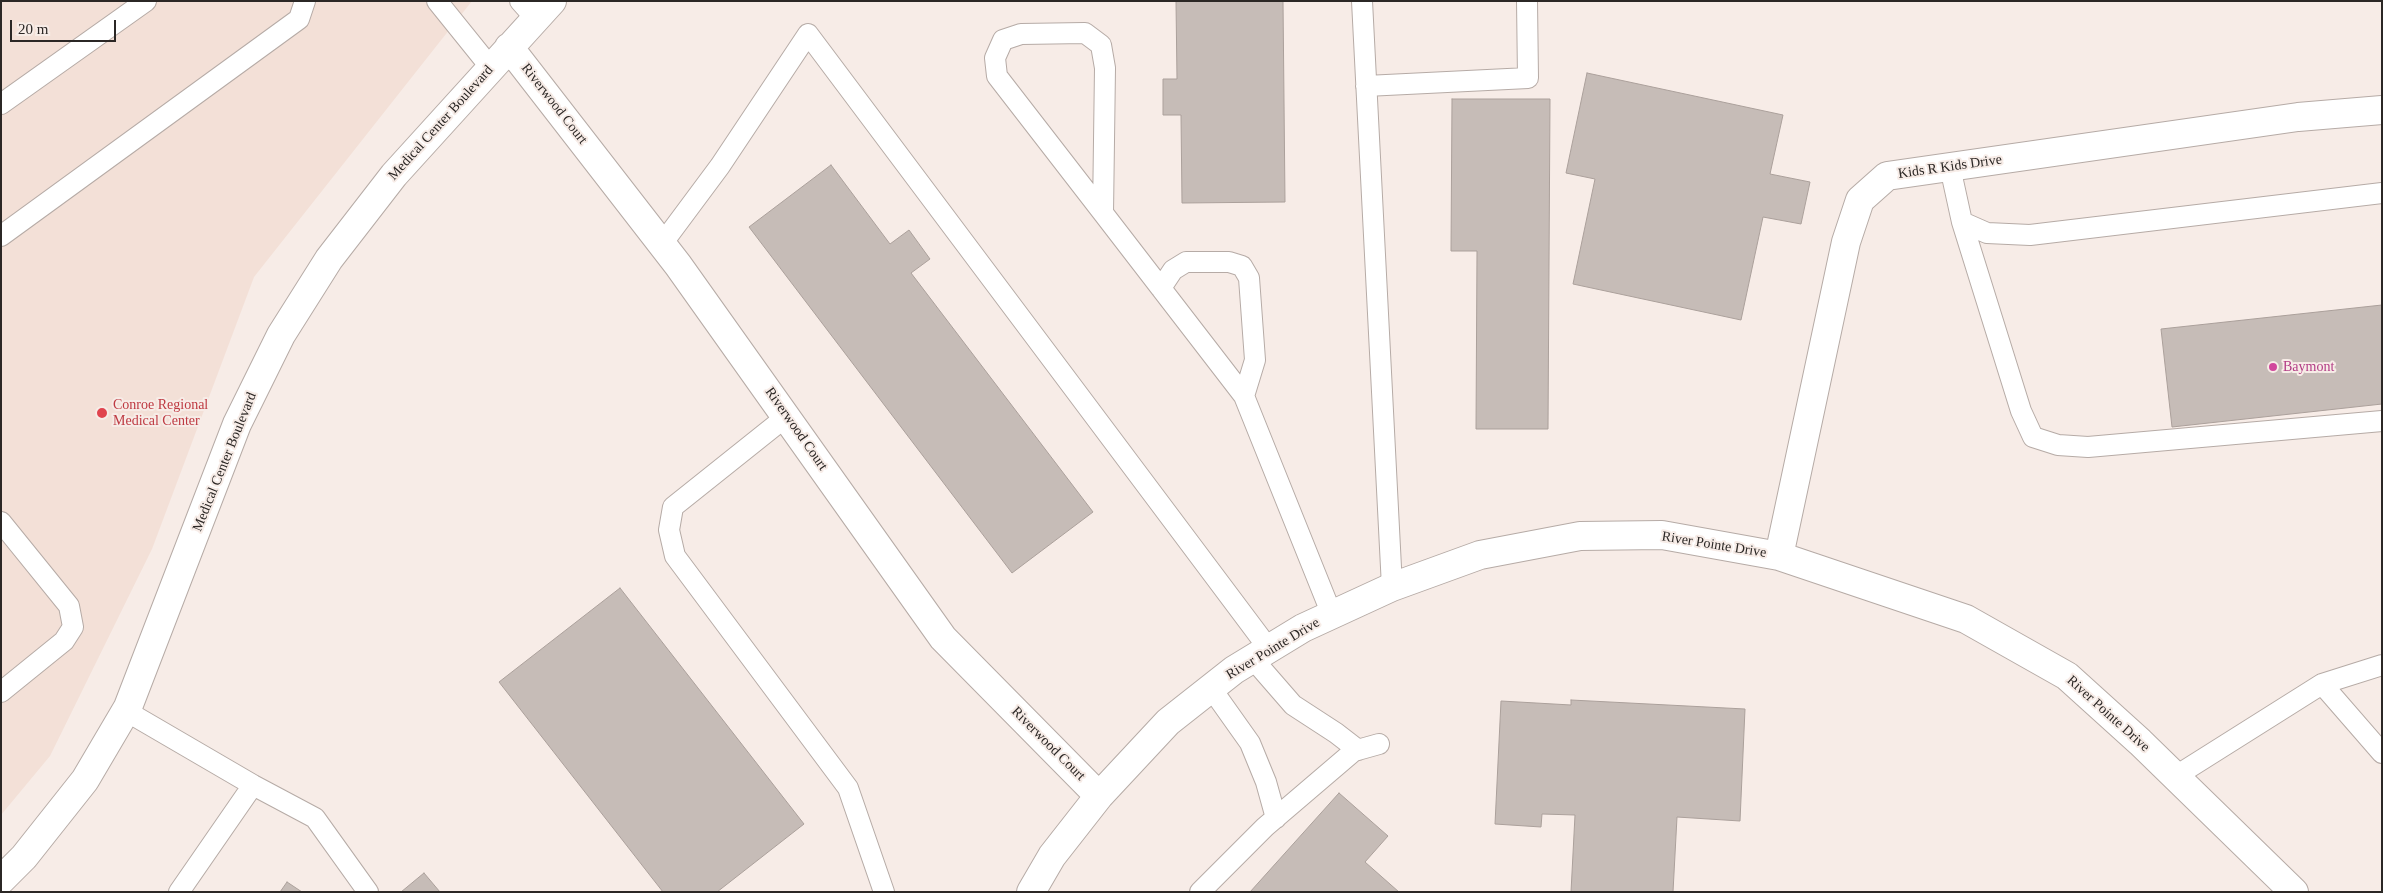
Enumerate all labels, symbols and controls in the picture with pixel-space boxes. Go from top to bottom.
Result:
scale bar [12,10,119,42]
text: 20 m [18,21,48,37]
street label: Riverwood Court [517,60,591,148]
street label: Medical Center Boulevard [385,62,497,184]
street label: Kids R Kids Drive [1897,151,2003,183]
place label: Baymont [2283,359,2334,375]
marker: Baymont [2267,361,2279,373]
street label: Riverwood Court [761,384,831,474]
street label: Medical Center Boulevard [189,390,261,534]
place label: Conroe Regional Medical Center [113,397,208,430]
marker: Conroe Regional Medical Center [95,406,109,420]
street label: River Pointe Drive [1660,528,1768,562]
street label: River Pointe Drive [1223,615,1323,683]
street label: River Pointe Drive [2063,672,2153,756]
street label: Riverwood Court [1008,704,1088,784]

